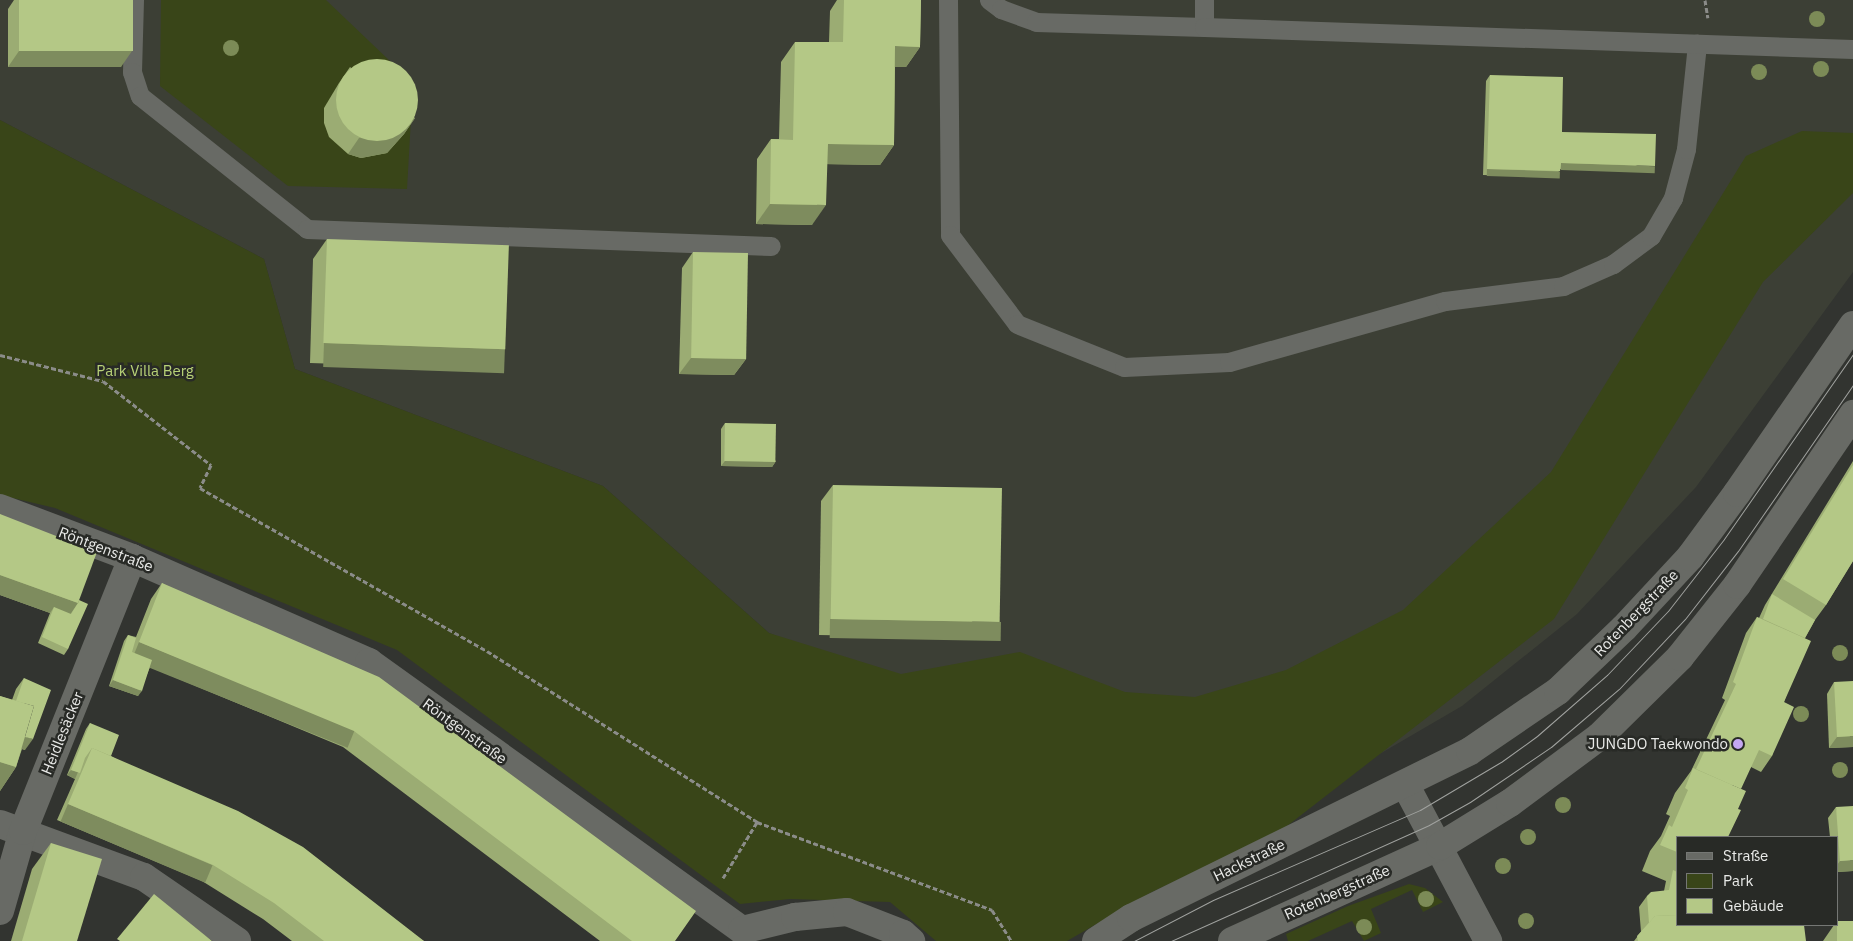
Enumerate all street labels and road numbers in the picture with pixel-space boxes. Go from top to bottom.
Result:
street label: Röntgenstraße [56,523,156,575]
street label: Rotenbergstraße [1590,566,1682,660]
street label: Heidlesäcker [37,689,87,777]
street label: Röntgenstraße [419,694,511,768]
street label: Hackstraße [1210,835,1288,885]
street label: Rotenbergstraße [1281,861,1393,923]

